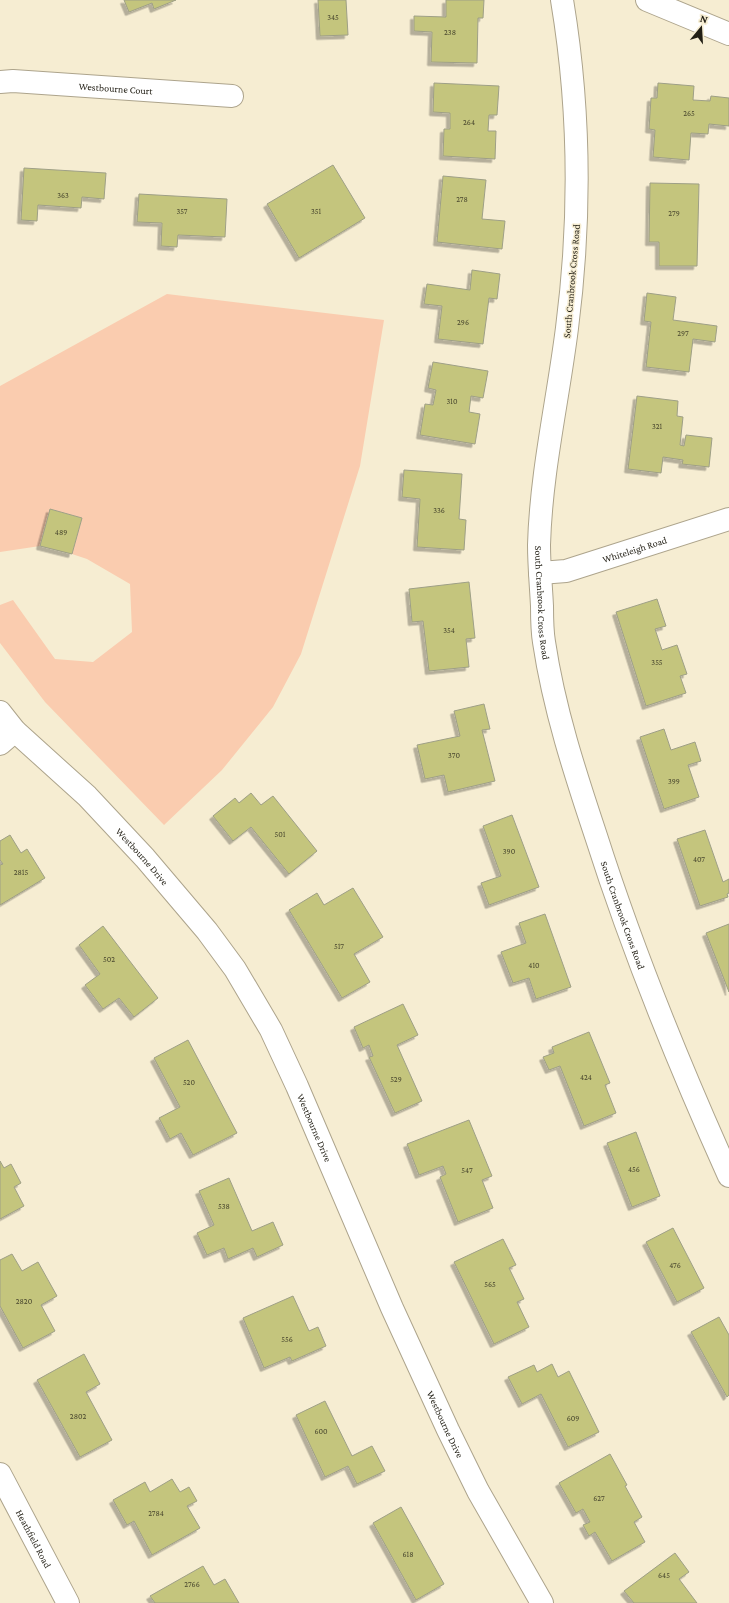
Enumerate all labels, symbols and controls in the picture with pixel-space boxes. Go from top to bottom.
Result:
north arrow [681,8,721,48]
text: N [699,12,710,26]
house number: 345 [327,13,339,22]
house number: 238 [444,28,456,37]
street label: Westbourne Court [78,81,154,97]
house number: 265 [683,109,695,118]
house number: 264 [463,118,475,127]
house number: 363 [57,191,69,200]
house number: 278 [456,195,468,204]
house number: 357 [176,207,188,216]
house number: 351 [311,207,321,216]
house number: 279 [668,209,680,218]
street label: South Cranbrook Cross Road [561,223,582,338]
house number: 296 [457,318,469,327]
house number: 297 [677,329,689,338]
house number: 310 [447,397,458,406]
house number: 321 [652,422,662,431]
house number: 336 [433,506,445,515]
house number: 489 [55,528,67,537]
street label: Whiteleigh Road [601,534,669,565]
street label: South Cranbrook Cross Road [533,546,552,661]
house number: 354 [443,626,455,635]
house number: 355 [651,658,663,667]
house number: 370 [448,751,460,760]
house number: 399 [668,777,680,786]
street label: Westbourne Drive [114,826,171,888]
house number: 501 [275,830,286,839]
house number: 390 [503,847,516,856]
house number: 407 [693,855,705,864]
street label: South Cranbrook Cross Road [599,860,647,972]
house number: 2815 [14,868,29,877]
house number: 517 [334,942,344,951]
house number: 502 [103,955,115,964]
house number: 410 [528,961,540,970]
house number: 424 [580,1073,592,1082]
house number: 529 [390,1075,402,1084]
house number: 520 [183,1078,195,1087]
street label: Westbourne Drive [295,1092,334,1164]
house number: 456 [628,1165,640,1174]
house number: 547 [461,1166,473,1175]
house number: 538 [218,1202,230,1211]
house number: 476 [669,1261,681,1270]
house number: 565 [484,1280,496,1289]
house number: 2820 [16,1297,33,1306]
house number: 556 [281,1335,293,1344]
street label: Westbourne Drive [425,1389,466,1460]
house number: 2802 [70,1412,86,1421]
house number: 609 [567,1414,579,1423]
house number: 600 [314,1427,328,1436]
house number: 627 [593,1494,605,1503]
street label: Heathfield Road [14,1508,54,1570]
house number: 2784 [148,1509,164,1518]
house number: 618 [402,1550,414,1559]
house number: 645 [658,1571,670,1580]
house number: 2766 [184,1580,200,1589]

